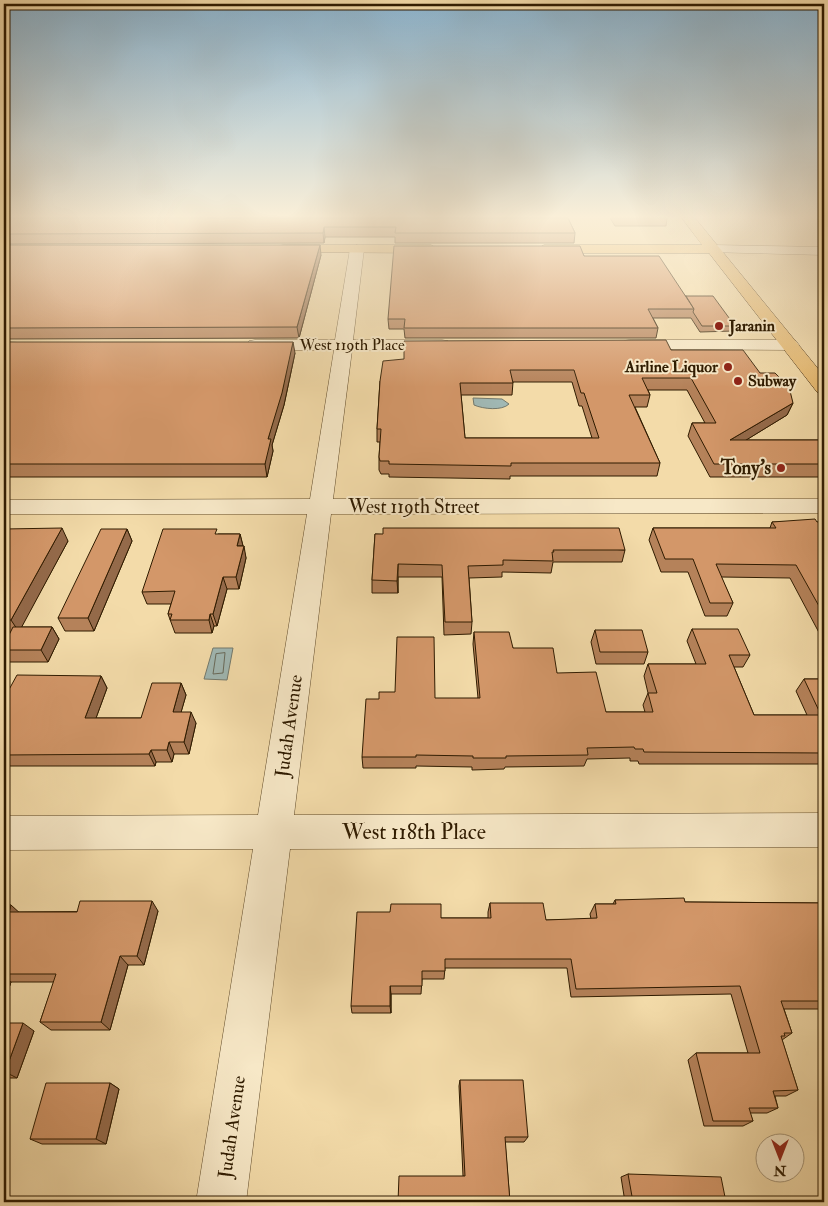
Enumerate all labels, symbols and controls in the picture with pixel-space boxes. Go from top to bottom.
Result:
place label: Jaranin [728,316,776,337]
marker: Jaranin [713,320,725,332]
street label: West 119th Place [298,335,405,355]
place label: Airline Liquor [624,357,719,378]
marker: Airline Liquor [722,361,734,373]
place label: Subway [748,371,797,392]
marker: Subway [732,375,744,387]
place label: Tony's [720,456,771,481]
marker: Tony's [775,462,787,474]
street label: West 119th Street [347,495,480,519]
street label: Judah Avenue [270,673,308,780]
street label: West 118th Place [341,818,486,846]
street label: Judah Avenue [213,1074,251,1181]
north arrow [756,1134,806,1184]
text: N [773,1162,787,1179]

